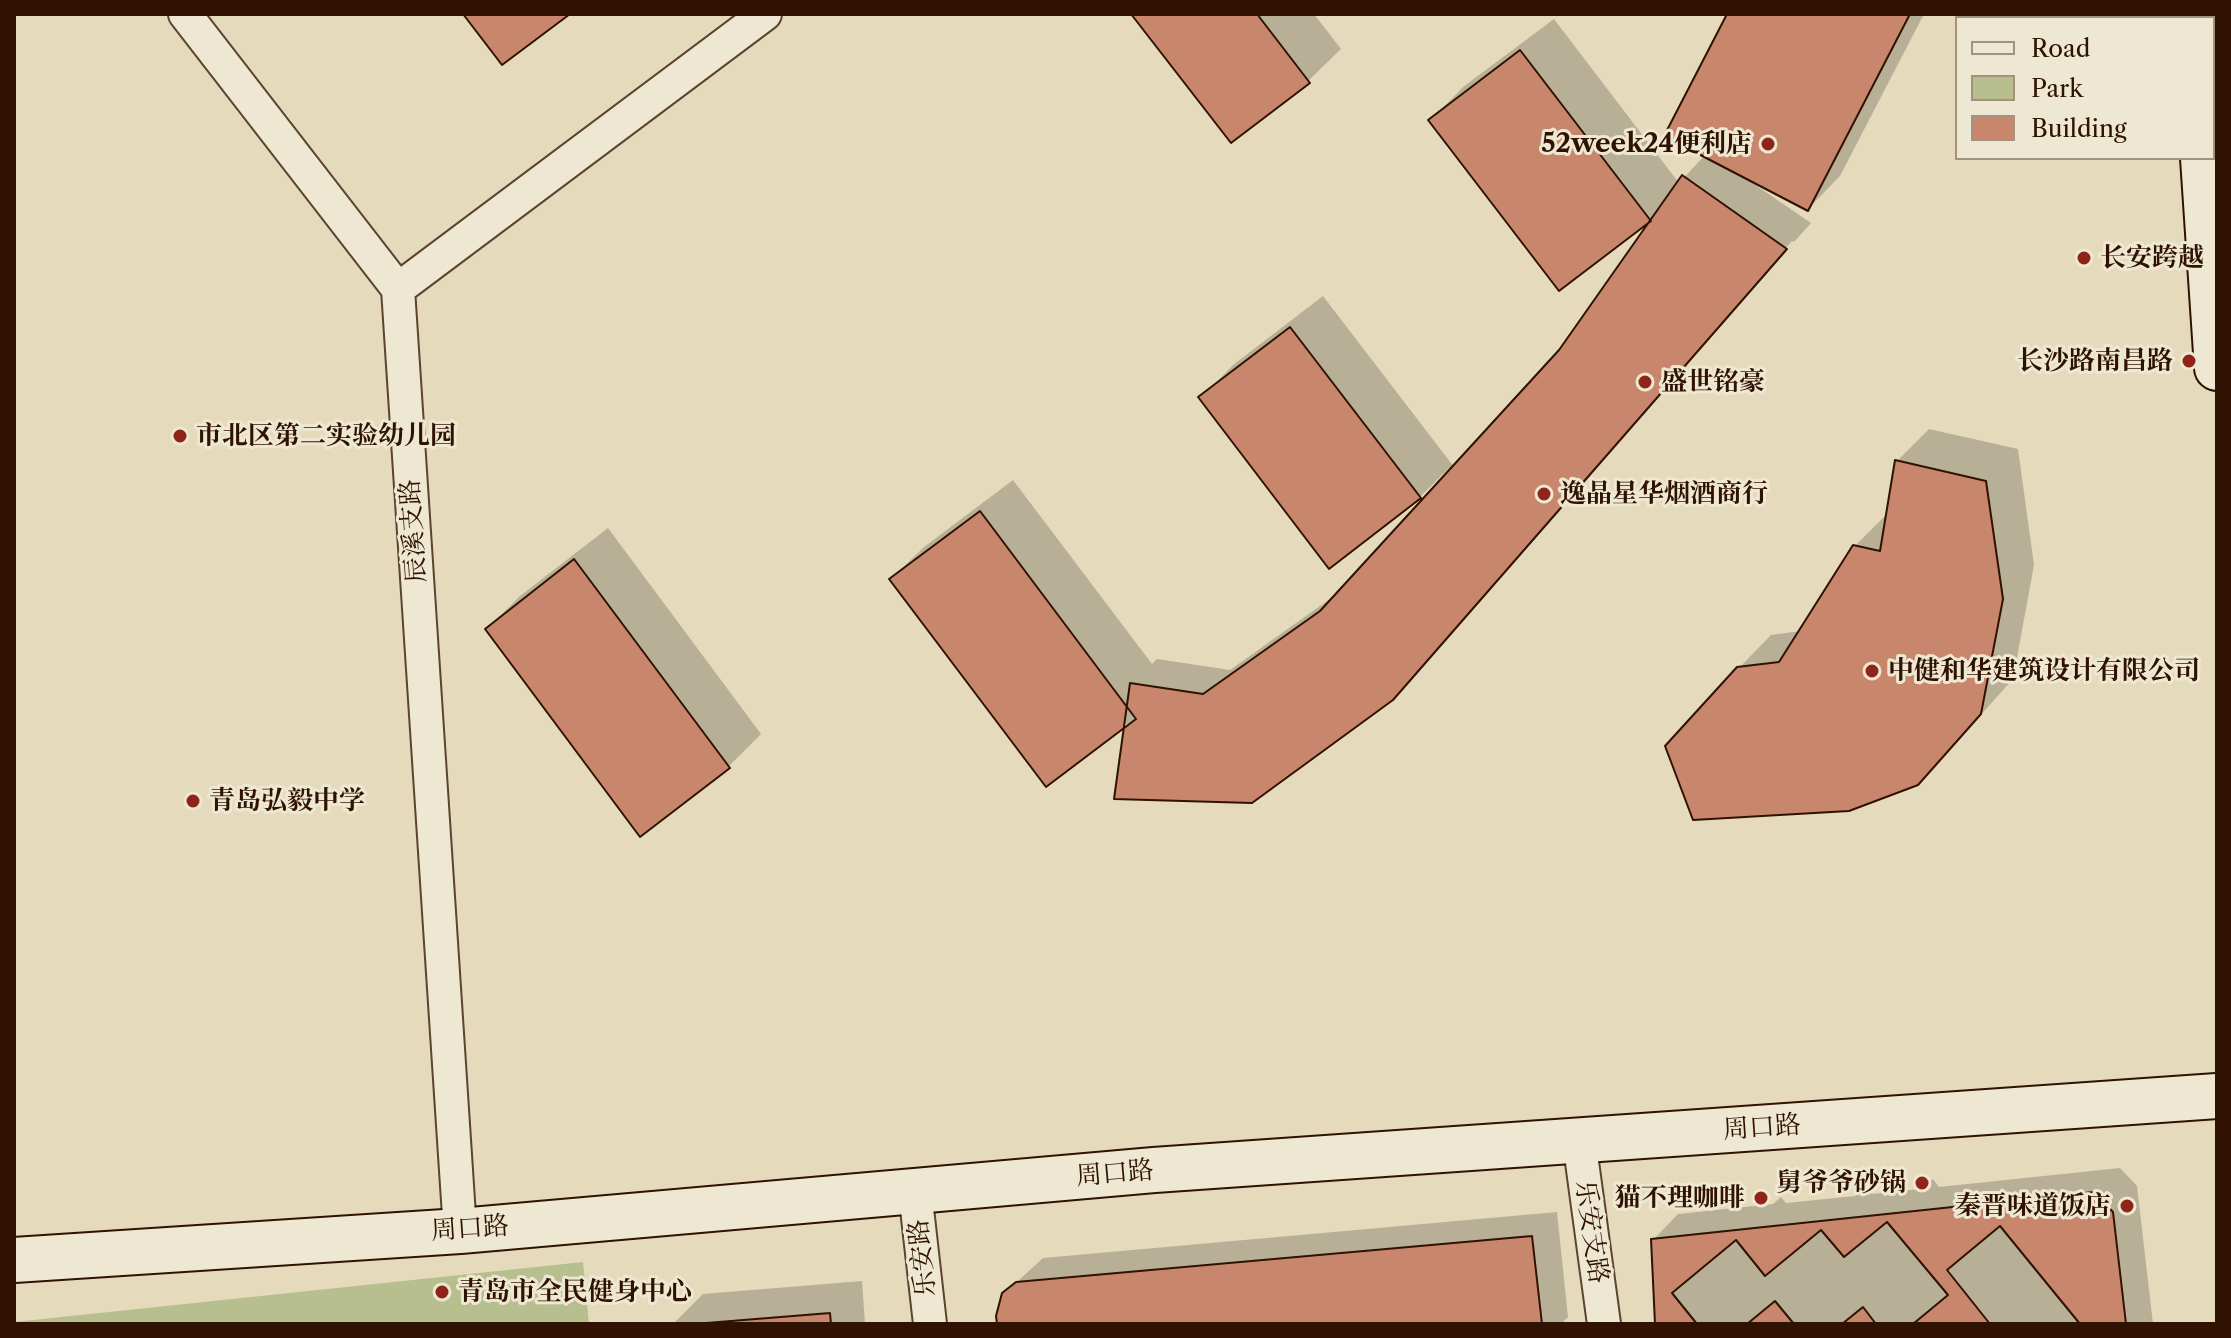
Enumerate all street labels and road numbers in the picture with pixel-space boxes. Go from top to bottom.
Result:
street label: 辰溪支路 [395,478,433,584]
street label: 周口路 [1722,1110,1802,1146]
street label: 周口路 [1075,1155,1155,1193]
street label: 乐安支路 [1568,1178,1614,1286]
street label: 周口路 [430,1211,510,1247]
street label: 乐安路 [903,1218,943,1298]

